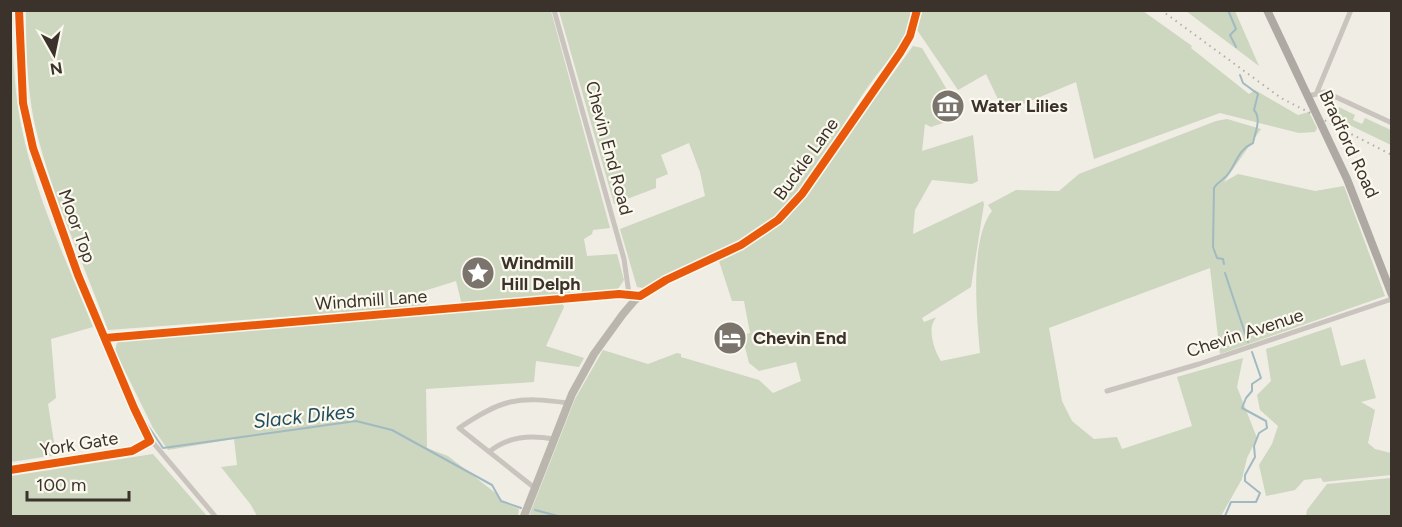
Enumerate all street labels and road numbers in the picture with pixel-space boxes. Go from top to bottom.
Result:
street label: Chevin End Road [581,79,637,217]
street label: Bradford Road [1314,87,1384,201]
street label: Buckle Lane [769,113,843,204]
street label: Moor Top [54,186,100,266]
street label: Windmill Lane [314,285,428,315]
street label: Chevin Avenue [1184,304,1306,362]
street label: York Gate [38,427,120,461]

